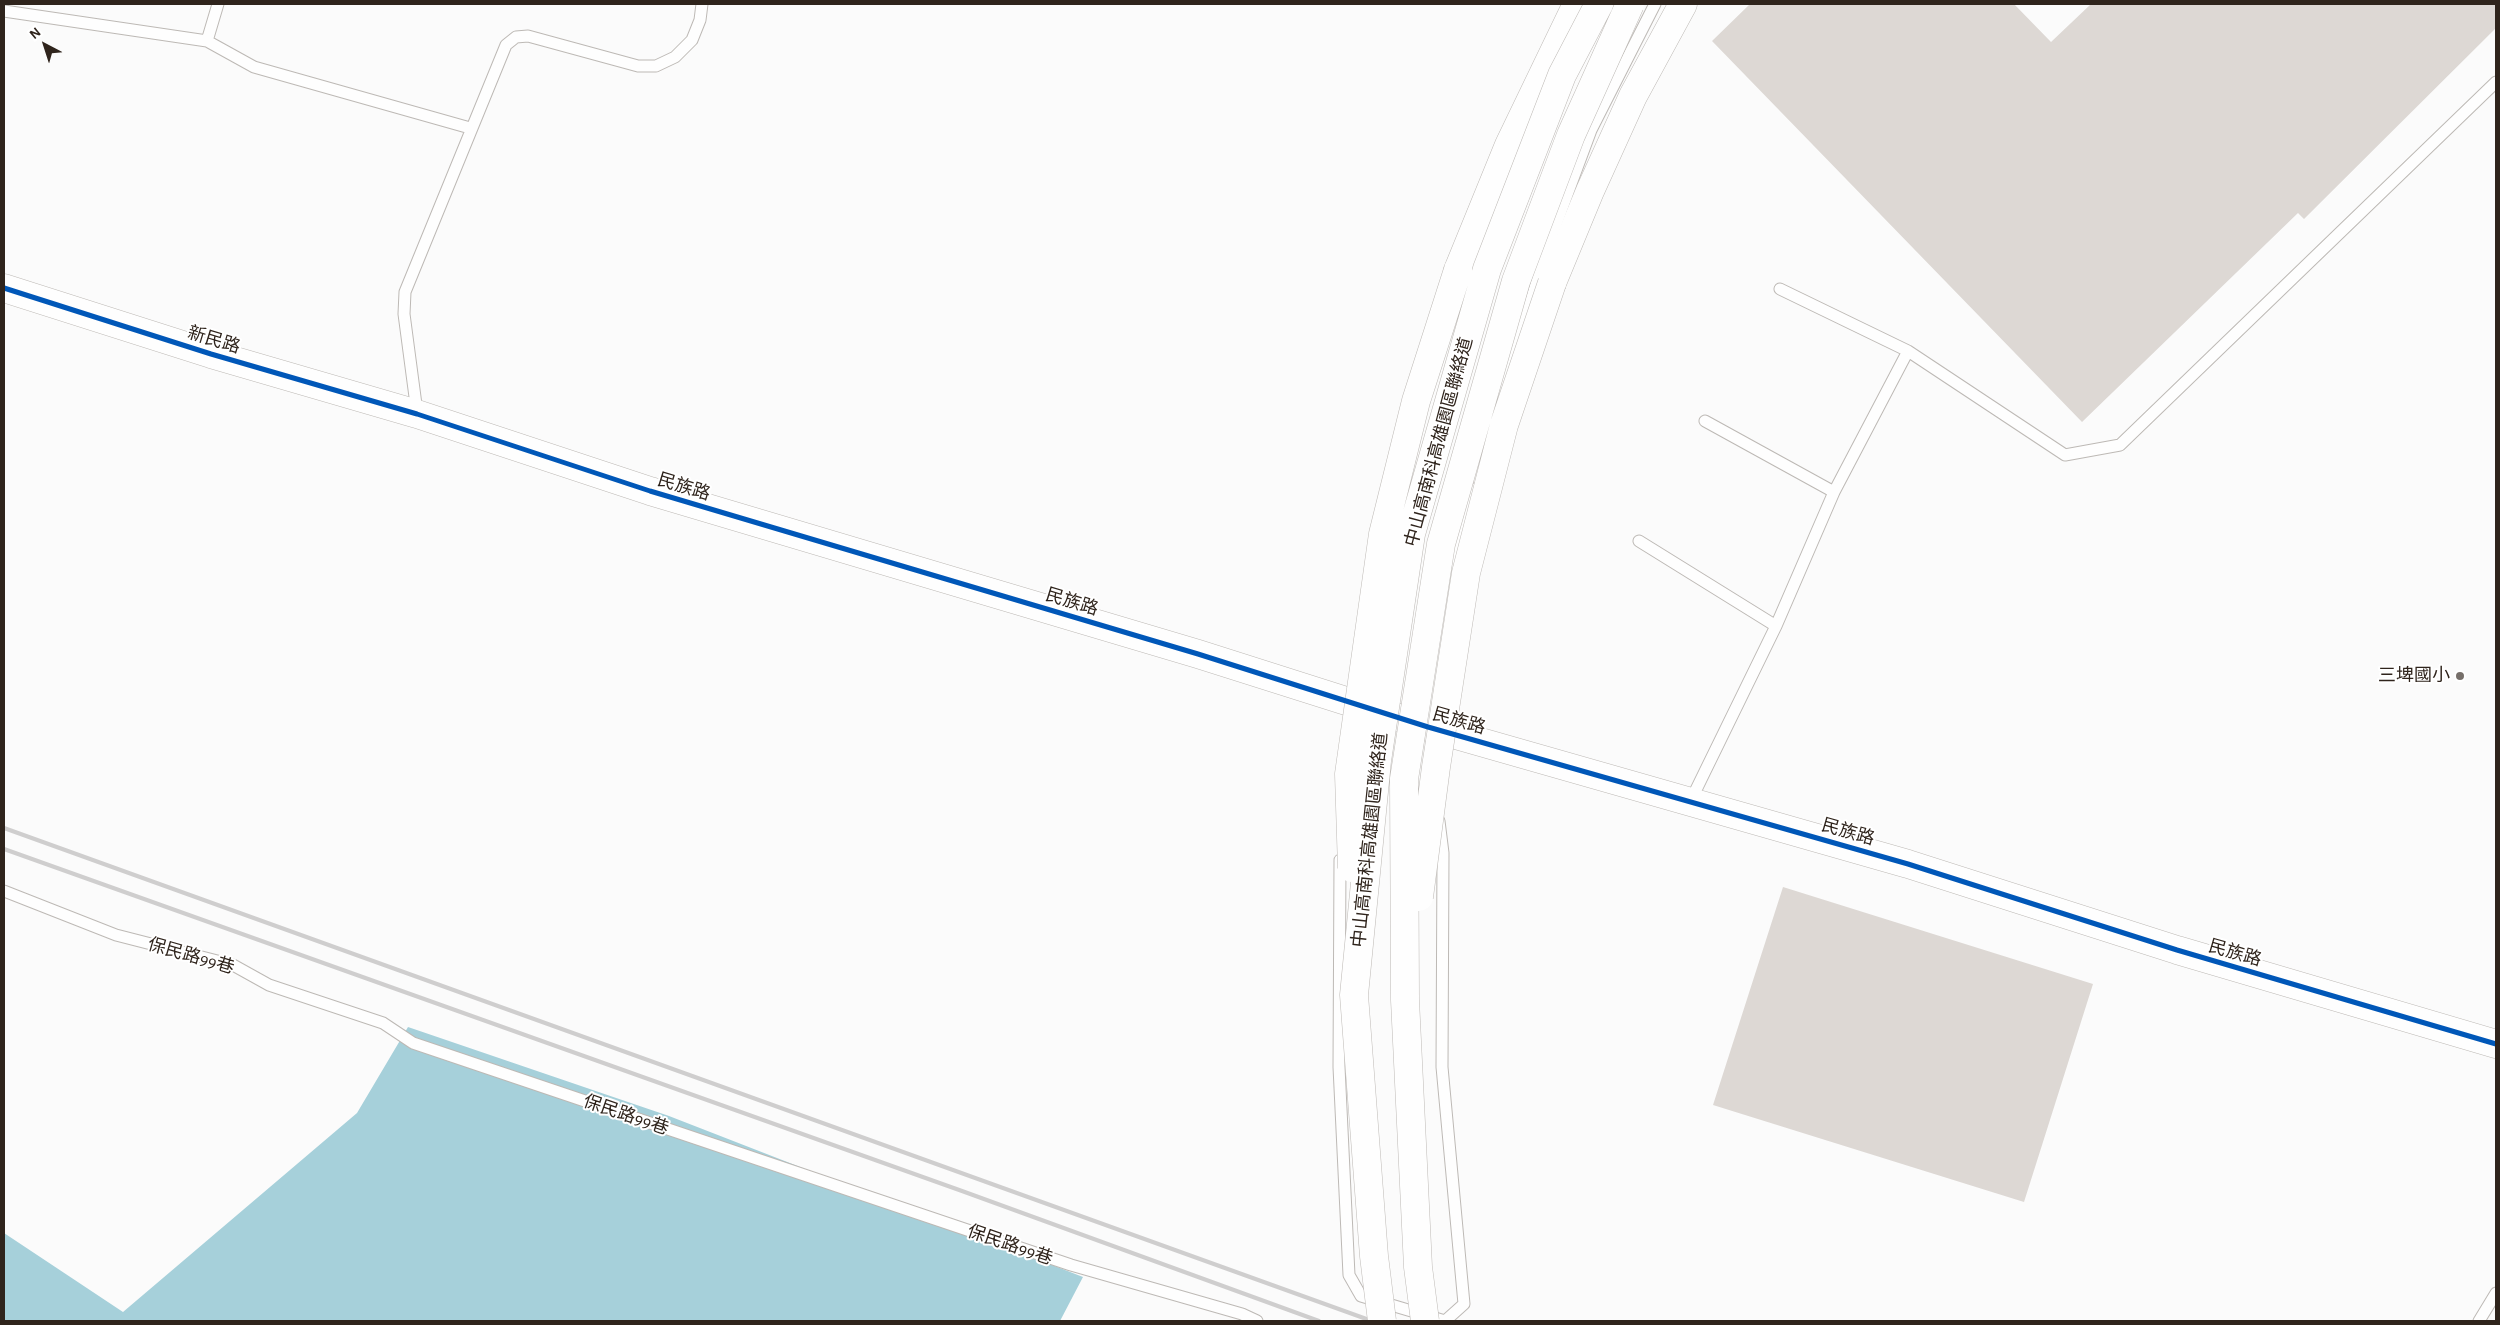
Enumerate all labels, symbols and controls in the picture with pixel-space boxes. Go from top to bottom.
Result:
north arrow [20,20,70,70]
text: N [27,25,44,42]
street label: 新民路 [185,322,243,358]
street label: 中山高南科高雄園區聯絡道 [1401,335,1477,549]
street label: 民族路 [655,469,713,505]
street label: 民族路 [1043,584,1101,620]
place label: 三埤國小 [2378,665,2450,687]
marker: 三埤國小 [2454,670,2466,682]
street label: 民族路 [1430,703,1488,739]
street label: 中山高南科高雄園區聯絡道 [1348,731,1392,949]
street label: 民族路 [1819,814,1877,850]
street label: 保民路99巷 [145,933,237,979]
street label: 民族路 [2206,935,2264,971]
street label: 保民路99巷 [580,1090,672,1140]
street label: 保民路99巷 [964,1220,1056,1270]

